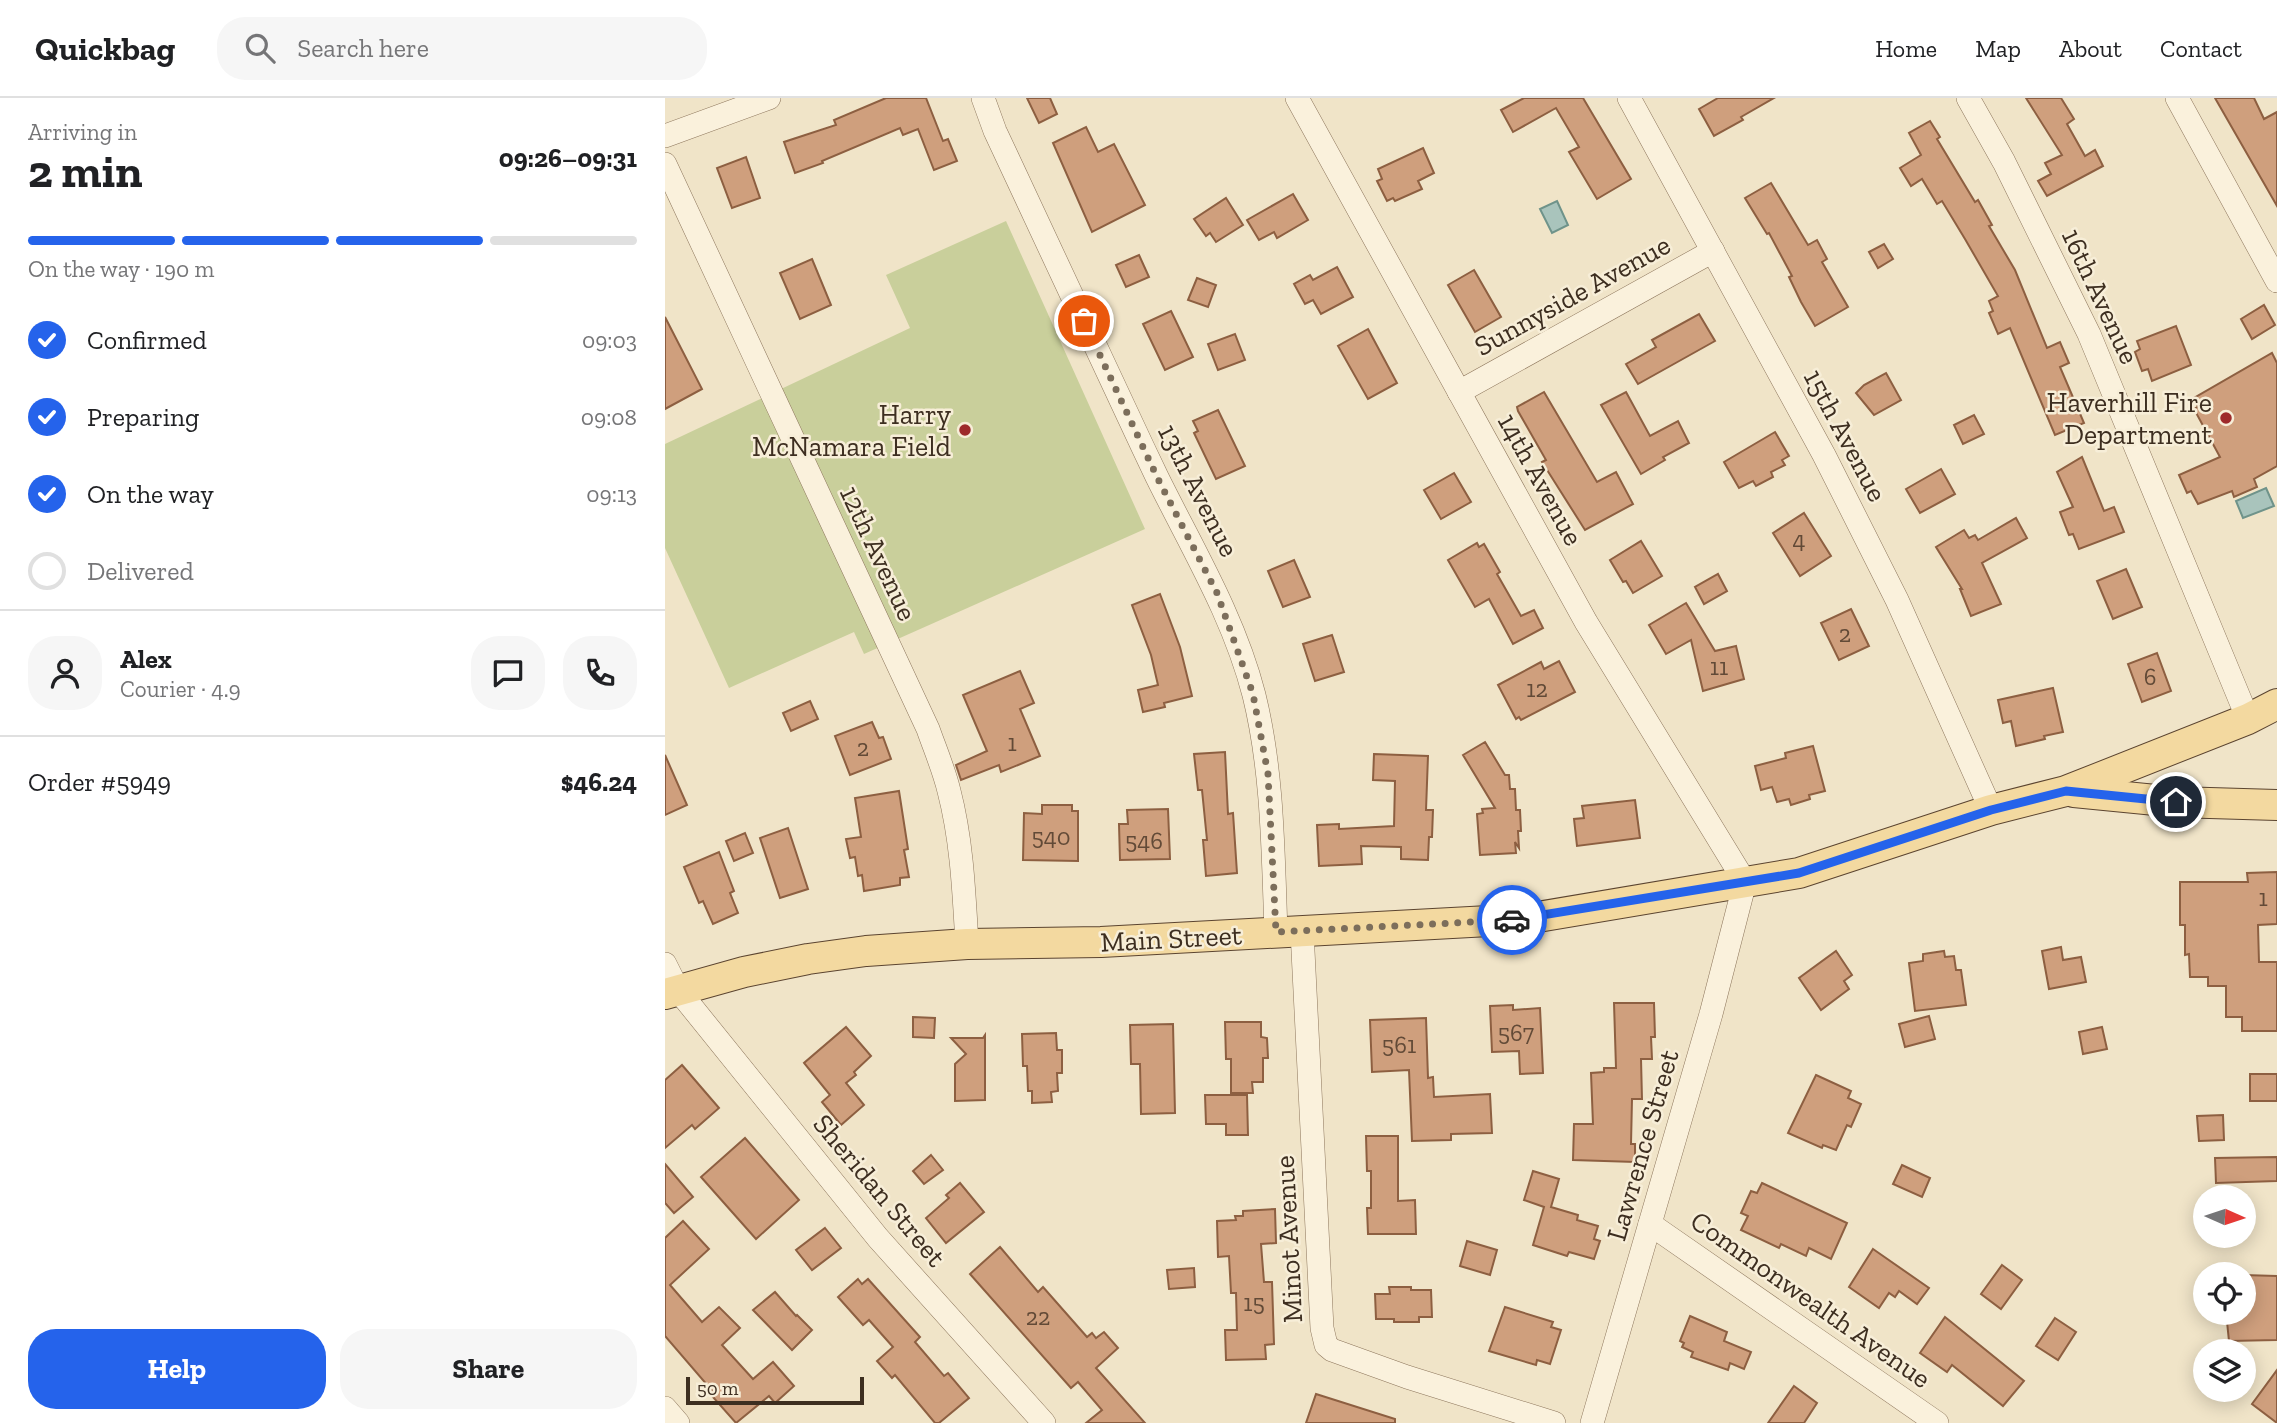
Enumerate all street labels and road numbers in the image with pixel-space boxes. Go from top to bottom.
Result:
street label: 16th Avenue [2055,223,2146,369]
street label: Sunnyside Avenue [1469,228,1676,363]
street label: 15th Avenue [1797,363,1894,507]
street label: 14th Avenue [1491,407,1590,551]
street label: 13th Avenue [1151,418,1246,562]
street label: 12th Avenue [833,480,924,626]
street label: Main Street [1099,918,1243,959]
street label: Lawrence Street [1599,1045,1686,1244]
street label: Sheridan Street [806,1108,953,1274]
street label: Minot Avenue [1268,1154,1309,1324]
street label: Commonwealth Avenue [1684,1204,1937,1395]

